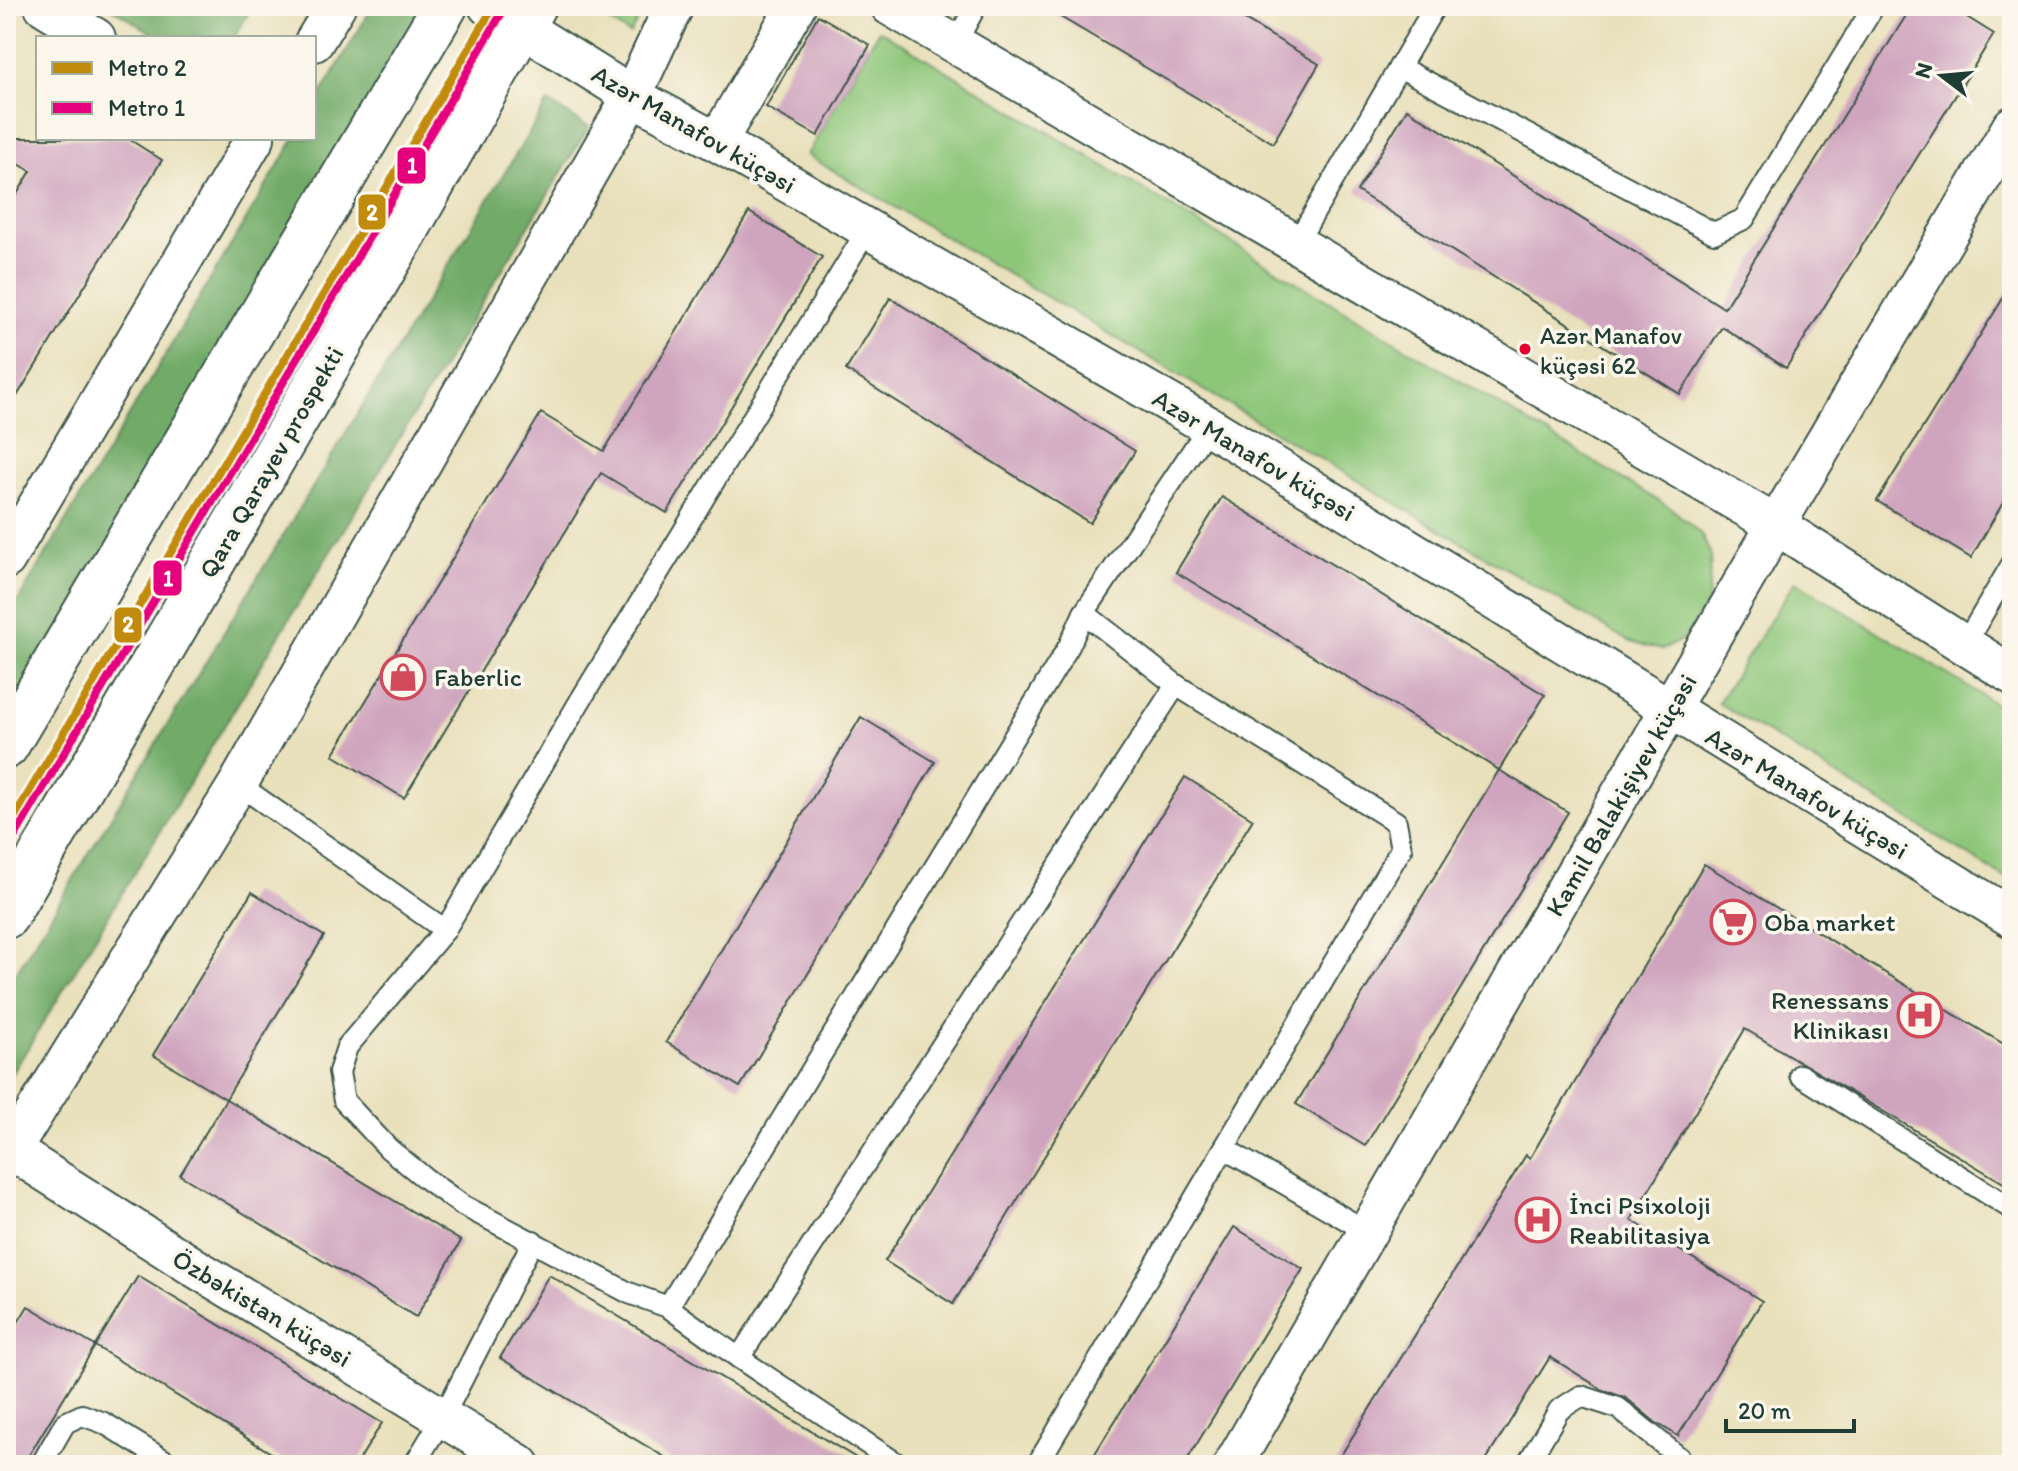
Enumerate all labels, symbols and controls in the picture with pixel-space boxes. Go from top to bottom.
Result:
legend [36,36,316,140]
north arrow [1902,36,1982,116]
text: Metro 2 [108,53,187,82]
street label: Azər Manafov küçəsi [586,58,802,200]
text: N [1908,60,1938,81]
text: Metro 1 [108,93,185,122]
line badge: 1 [396,146,427,185]
text: 1 [407,152,418,179]
line badge: 2 [357,193,387,231]
text: 2 [366,199,378,226]
place label: Azər Manafov küçəsi 62 [1540,321,1682,380]
street label: Qara Qarayev prospekti [191,340,351,584]
marker: Azər Manafov küçəsi 62 [1517,341,1533,357]
street label: Azər Manafov küçəsi [1147,382,1361,528]
line badge: 1 [152,559,183,597]
text: 1 [163,565,174,592]
line badge: 2 [113,606,143,644]
text: 2 [122,611,134,638]
shop icon: Faberlic [379,653,427,701]
place label: Faberlic [434,661,522,693]
street label: Kamil Balakişiyev küçəsi [1538,668,1704,922]
street label: Azər Manafov küçəsi [1700,720,1914,866]
supermarket icon: Oba market [1709,898,1757,946]
place label: Oba market [1764,906,1896,938]
place label: Renessans Klinikası [1771,984,1889,1046]
hospital icon: Renessans Klinikası [1896,991,1944,1039]
place label: İnci Psixoloji Reabilitasiya [1569,1189,1711,1251]
hospital icon: İnci Psixoloji Reabilitasiya [1514,1196,1562,1244]
street label: Özbəkistan küçəsi [167,1242,357,1374]
scale bar [1726,1383,1854,1433]
text: 20 m [1738,1396,1791,1425]

